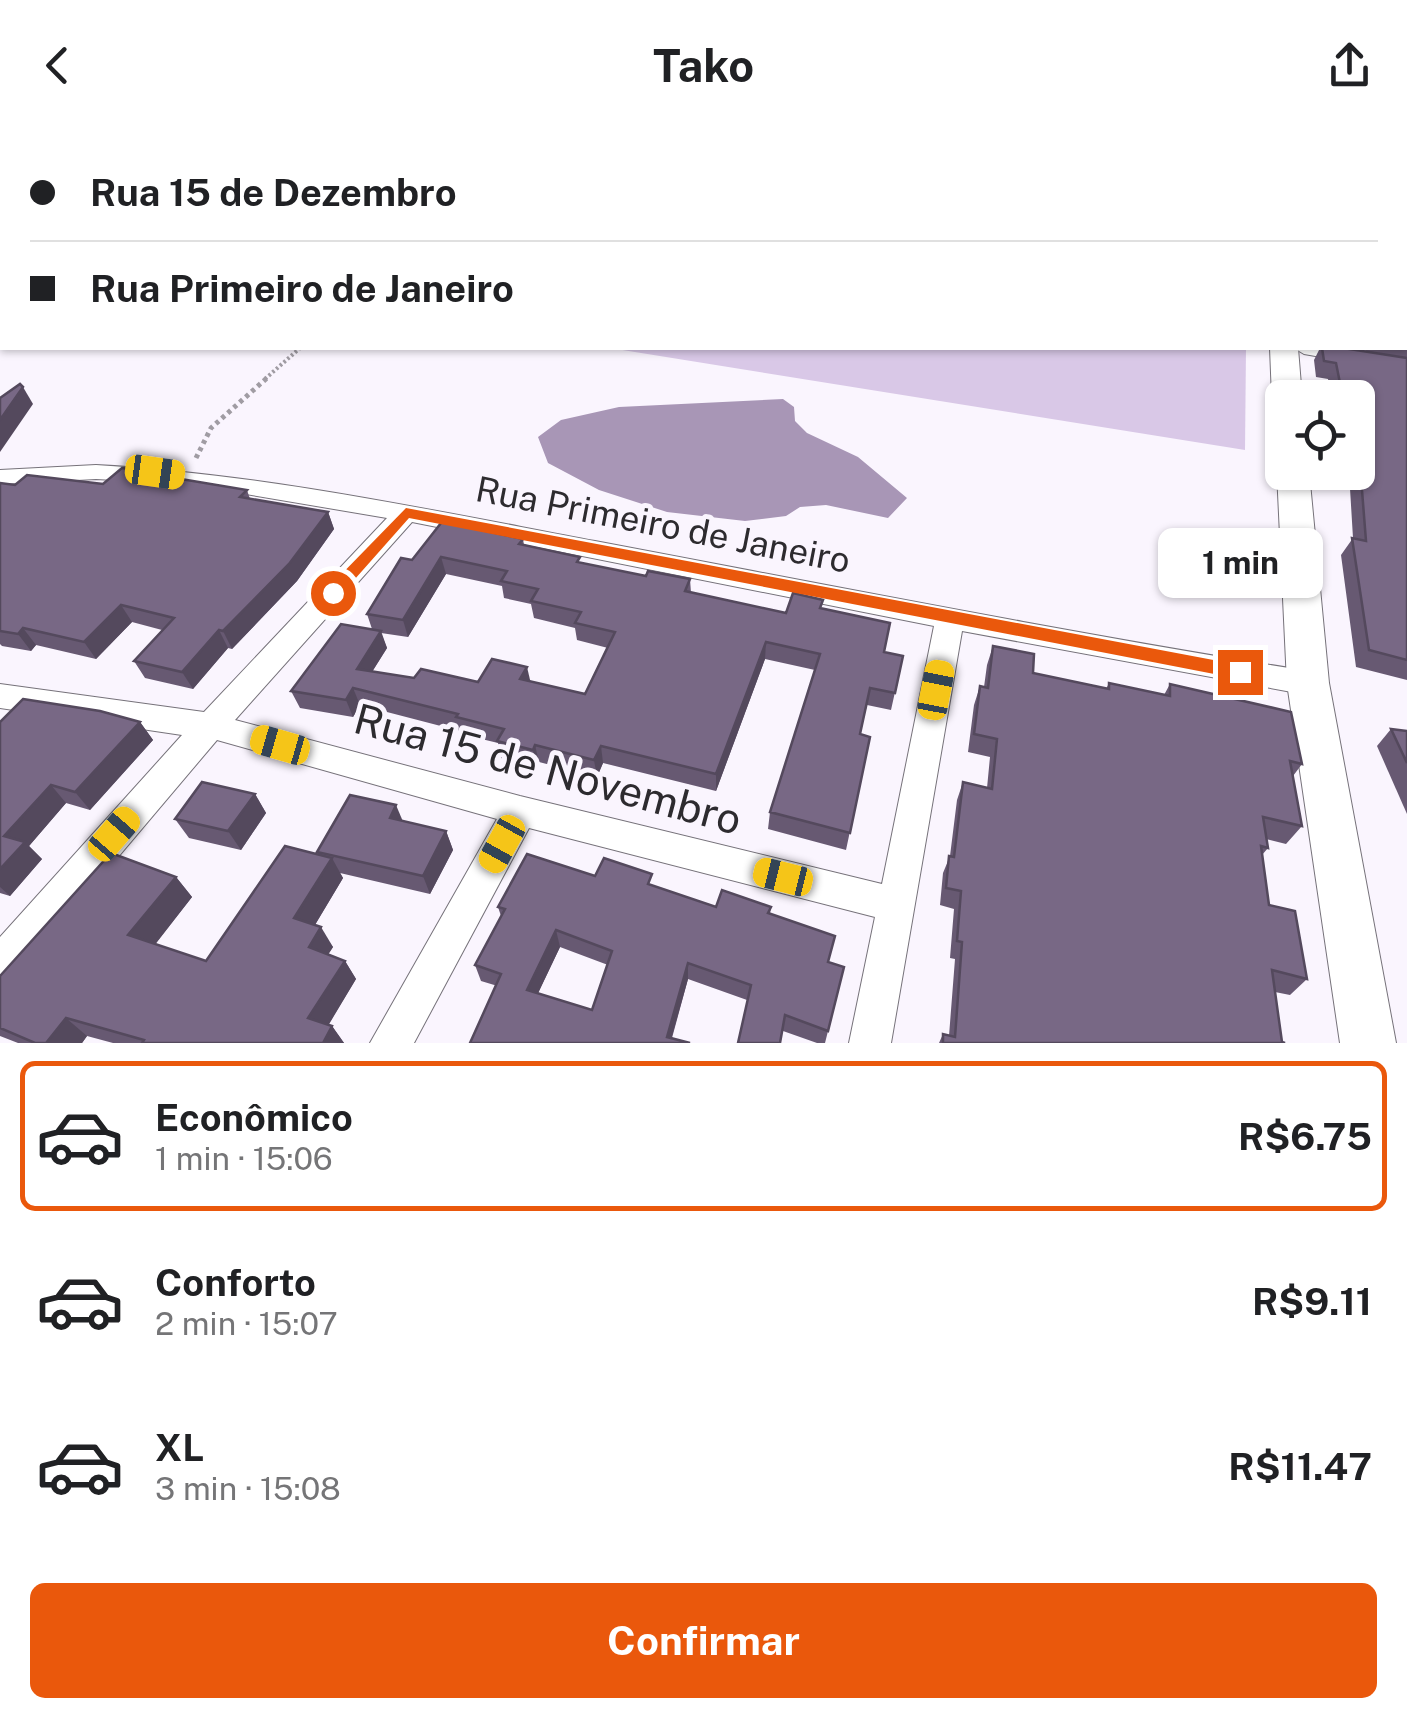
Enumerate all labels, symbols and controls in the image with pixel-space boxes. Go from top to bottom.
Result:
icon: back [30,38,85,93]
icon: share [1322,38,1377,93]
text: Tako [653,39,754,92]
text: Rua 15 de Dezembro [90,170,457,215]
text: Rua Primeiro de Janeiro [90,266,514,311]
map controls [1265,380,1375,490]
button: locate [1265,380,1375,490]
car [123,453,187,491]
street label: Rua Primeiro de Janeiro [472,468,854,581]
callout: 1 min [1158,527,1322,597]
text: 1 min [1202,544,1279,581]
route start [311,571,356,616]
route end [1218,650,1263,695]
car [916,658,956,722]
street label: Rua 15 de Novembro [349,693,747,844]
car [247,722,313,768]
car [83,802,145,866]
car [474,810,530,878]
car [750,855,816,899]
icon: car [35,1091,125,1181]
text: Econômico [155,1095,353,1140]
text: R$6.75 [1238,1114,1372,1159]
text: 1 min · 15:06 [155,1140,333,1177]
icon: car [35,1256,125,1346]
text: Conforto [155,1260,316,1305]
text: R$9.11 [1252,1279,1372,1324]
text: 2 min · 15:07 [155,1305,338,1342]
icon: car [35,1421,125,1511]
text: XL [155,1425,204,1470]
text: R$11.47 [1228,1444,1372,1489]
text: 3 min · 15:08 [155,1470,341,1507]
button: Confirmar [30,1583,1377,1698]

